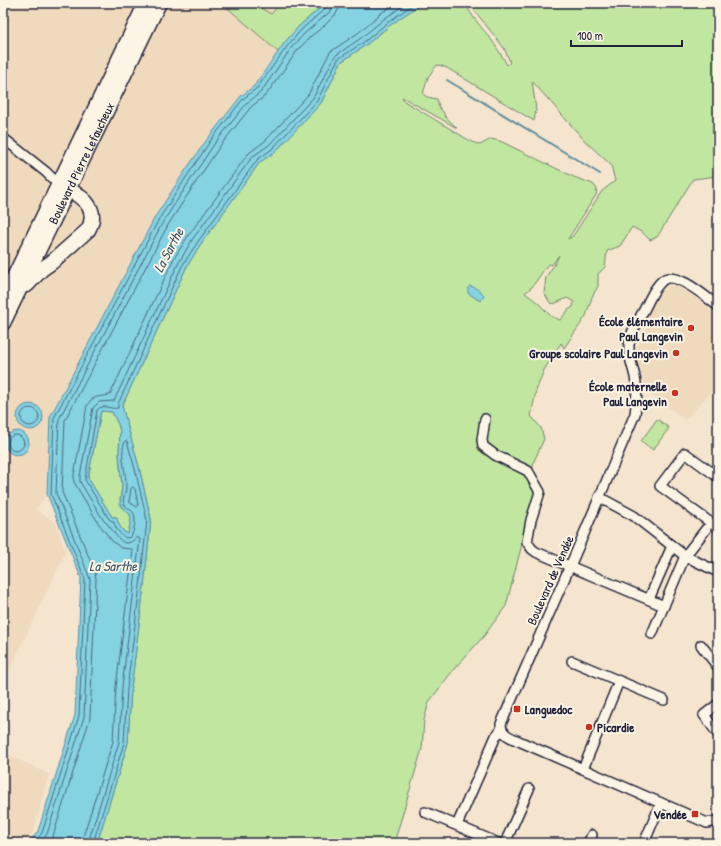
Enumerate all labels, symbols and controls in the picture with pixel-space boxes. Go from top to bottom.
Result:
scale bar [571,22,682,48]
text: 100 m [577,27,603,44]
street label: Boulevard Pierre Lefaucheux [44,99,118,227]
water label: La Sarthe [148,223,188,275]
place label: École élémentaire Paul Langevin [599,312,684,346]
marker: École élémentaire Paul Langevin [686,323,696,333]
place label: Groupe scolaire Paul Langevin [529,344,668,363]
marker: Groupe scolaire Paul Langevin [671,348,681,358]
place label: École maternelle Paul Langevin [589,377,668,411]
marker: École maternelle Paul Langevin [670,388,680,398]
street label: Boulevard de Vendée [522,532,578,628]
water label: La Sarthe [89,556,138,575]
place label: Languedoc [525,700,573,719]
marker: Languedoc [512,704,522,714]
place label: Picardie [597,718,635,736]
marker: Picardie [584,722,594,732]
place label: Vendée [653,805,688,823]
marker: Vendée [690,809,700,819]

